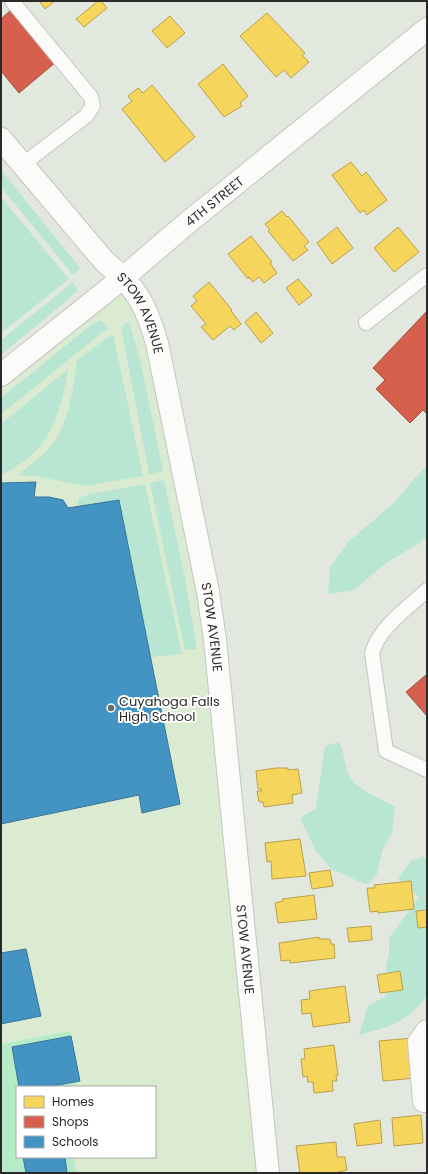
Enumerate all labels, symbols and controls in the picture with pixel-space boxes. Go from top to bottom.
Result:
street label: 4TH STREET [181,172,248,231]
street label: STOW AVENUE [113,268,168,355]
street label: STOW AVENUE [196,581,227,673]
place label: Cuyahoga Falls High School [119,692,220,726]
marker: Cuyahoga Falls High School [106,703,116,713]
street label: STOW AVENUE [231,904,259,995]
legend [16,1086,156,1158]
text: Homes [52,1093,94,1110]
text: Shops [52,1113,89,1130]
text: Schools [52,1133,99,1150]

